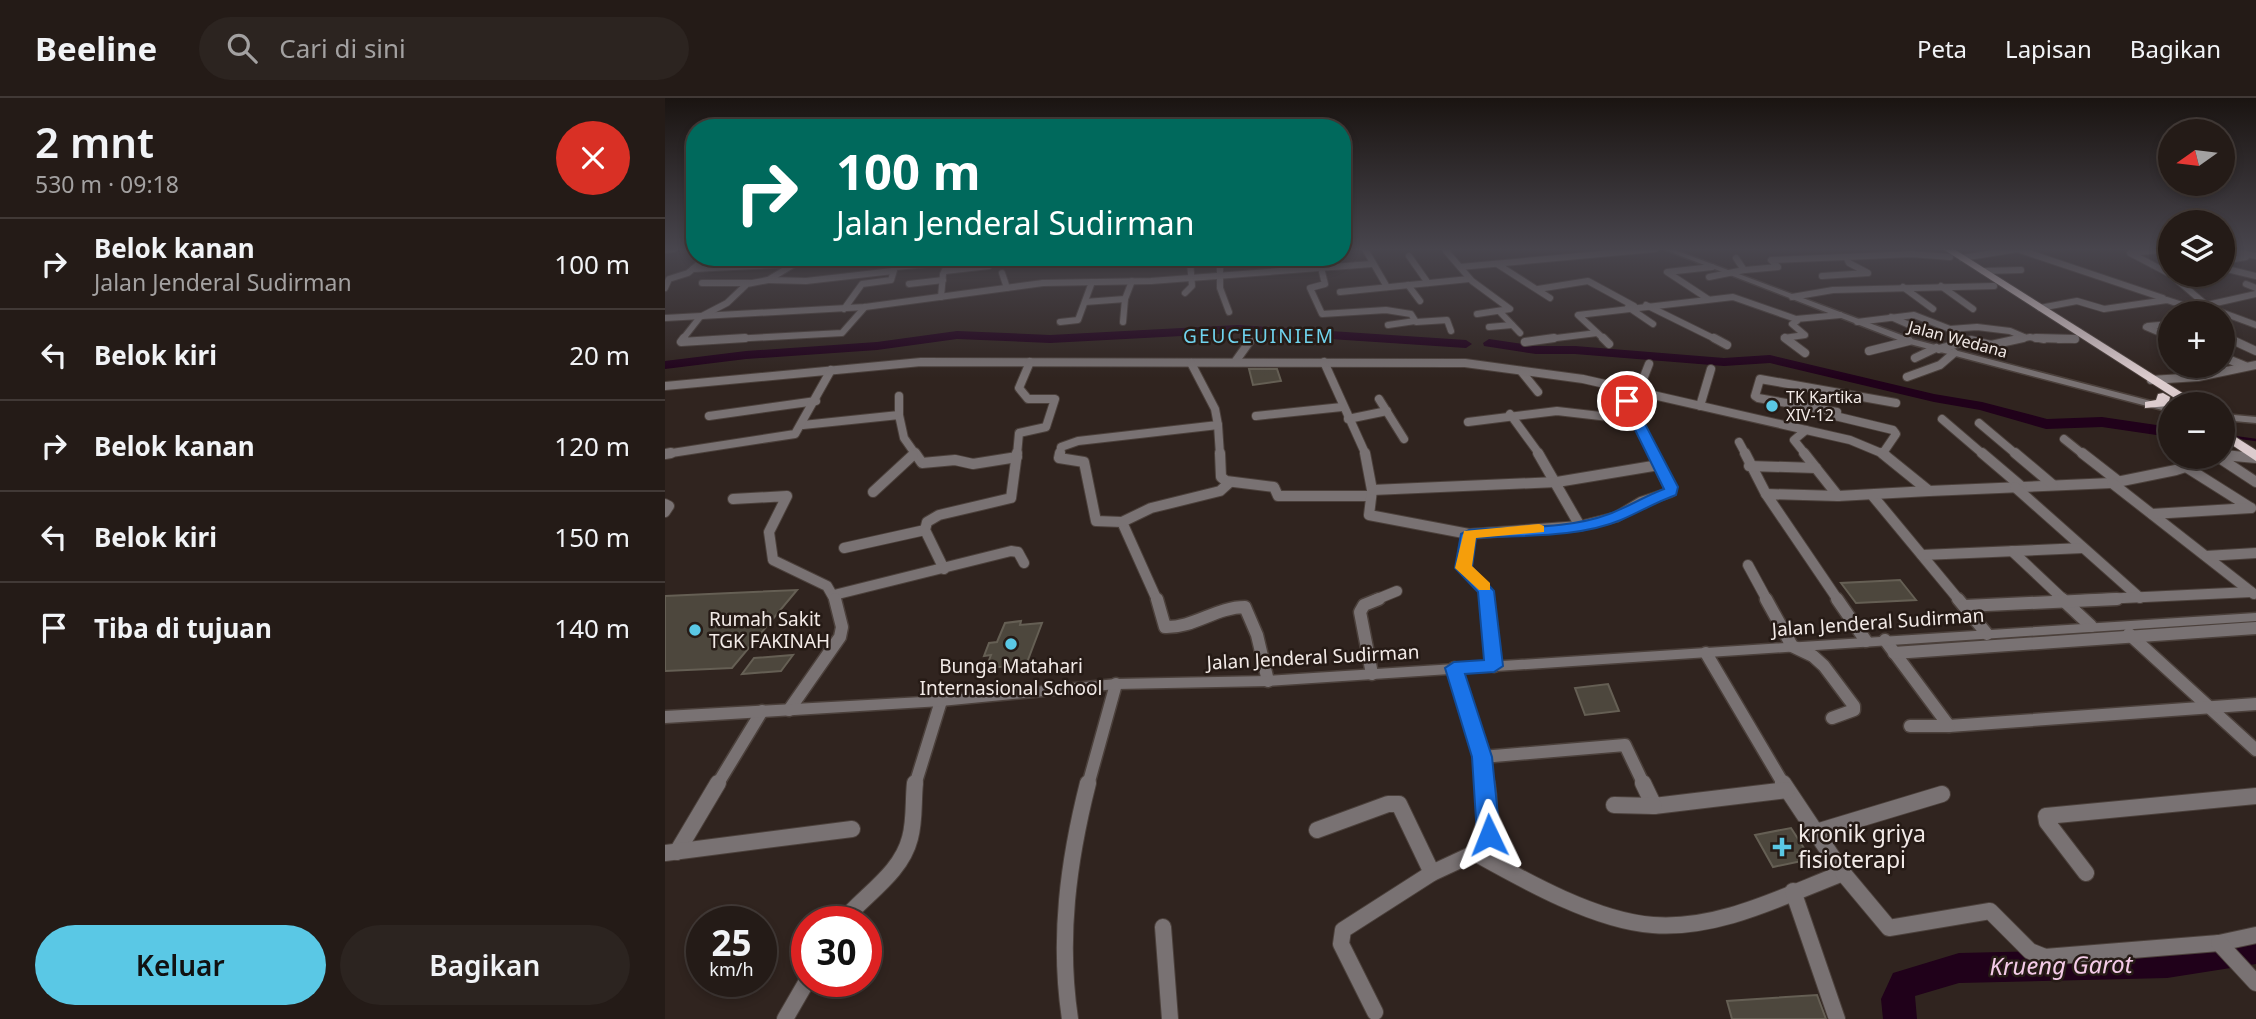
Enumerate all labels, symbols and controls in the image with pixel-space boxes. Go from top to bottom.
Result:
search box [199,17,689,80]
text: Beeline [35,26,157,71]
icon: search [223,29,261,67]
text: Cari di sini [279,30,406,66]
text: Peta [1917,32,1967,65]
text: Lapisan [2005,32,2092,65]
text: Bagikan [2130,32,2221,65]
text: 2 mnt [35,113,154,170]
north arrow [2158,119,2235,196]
map controls [2158,119,2235,469]
button: close [556,121,630,195]
text: 100 m [836,138,981,204]
icon: right [721,147,812,238]
text: 530 m · 09:18 [35,168,179,200]
text: Jalan Jenderal Sudirman [836,201,1195,244]
button: layers [2158,210,2235,287]
text: Belok kanan [94,230,255,266]
icon: right [35,245,73,283]
text: 100 m [554,246,630,282]
text: Jalan Jenderal Sudirman [94,266,352,298]
button: + [2158,301,2235,378]
street label: Jalan Wedana [1904,315,2010,363]
district label: GEUCEUINIEM [1183,323,1335,349]
icon: left [35,336,73,374]
text: Belok kiri [94,337,217,373]
text: 20 m [569,337,630,373]
pin [1597,371,1657,431]
icon: arrive [1608,382,1646,420]
place label: TK Kartika XIV-12 [1786,386,1862,426]
button: − [2158,392,2235,469]
marker: TK Kartika XIV-12 [1764,398,1780,414]
icon: right [35,427,73,465]
text: Belok kanan [94,428,255,464]
text: 120 m [554,428,630,464]
icon: left [35,518,73,556]
text: Belok kiri [94,519,217,555]
text: 150 m [554,519,630,555]
street label: Jalan Jenderal Sudirman [1769,602,1985,643]
place label: Rumah Sakit TGK FAKINAH [709,606,830,654]
icon: arrive [35,609,73,647]
text: Tiba di tujuan [94,610,272,646]
text: 140 m [554,610,630,646]
marker: Rumah Sakit TGK FAKINAH [687,622,703,638]
marker: Bunga Matahari Internasional School [1003,636,1019,652]
street label: Jalan Jenderal Sudirman [1204,638,1420,676]
place label: Bunga Matahari Internasional School [920,653,1102,701]
position arrow [1452,798,1526,872]
place label: kronik griya fisioterapi [1798,817,1926,875]
marker: kronik griya fisioterapi [1772,837,1792,857]
speed limit sign: 30 [791,906,882,997]
text: 25 [711,919,752,966]
button: Keluar [35,925,326,1005]
button: Bagikan [340,925,630,1005]
water label: Krueng Garot [1989,947,2134,982]
text: km/h [709,957,754,981]

